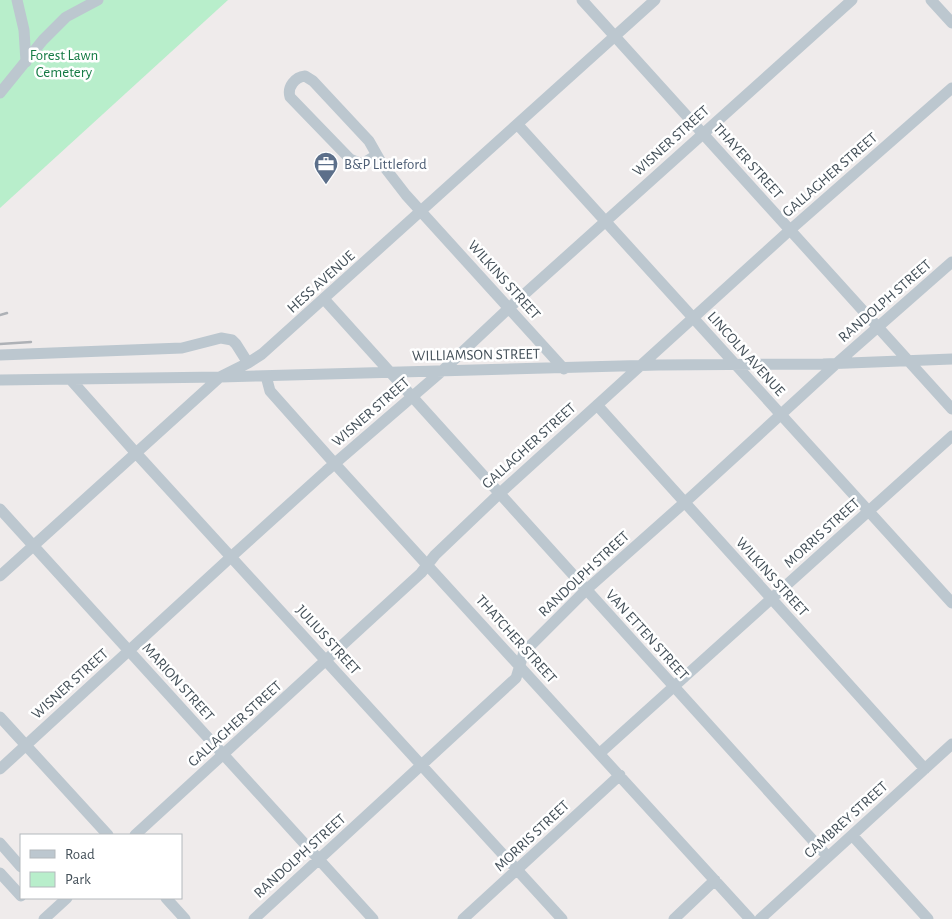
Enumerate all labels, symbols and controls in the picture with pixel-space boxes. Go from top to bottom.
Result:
park label: Forest Lawn Cemetery [30,48,98,80]
street label: WISNER STREET [630,103,713,179]
street label: THAYER STREET [710,120,786,202]
street label: GALLAGHER STREET [780,129,881,220]
office icon: B&P Littleford [313,151,339,185]
place label: B&P Littleford [344,157,427,172]
street label: WILKINS STREET [465,238,543,323]
street label: HESS AVENUE [284,248,358,316]
street label: RANDOLPH STREET [836,256,935,345]
street label: LINCOLN AVENUE [704,309,788,399]
street label: WILLIAMSON STREET [412,346,541,364]
street label: WISNER STREET [329,374,413,450]
street label: GALLAGHER STREET [479,400,579,492]
street label: MORRIS STREET [781,495,863,571]
street label: RANDOLPH STREET [536,528,633,620]
street label: WILKINS STREET [733,535,811,620]
street label: VAN ETTEN STREET [603,587,692,683]
street label: THATCHER STREET [473,592,560,686]
street label: JULIUS STREET [293,602,363,678]
street label: MARION STREET [139,640,217,724]
street label: WISNER STREET [29,646,112,722]
street label: GALLAGHER STREET [185,678,285,770]
street label: CAMBREY STREET [801,778,891,861]
street label: MORRIS STREET [492,797,573,874]
street label: RANDOLPH STREET [251,811,349,901]
legend [20,834,182,899]
text: Road [65,847,95,862]
text: Park [65,872,91,887]

